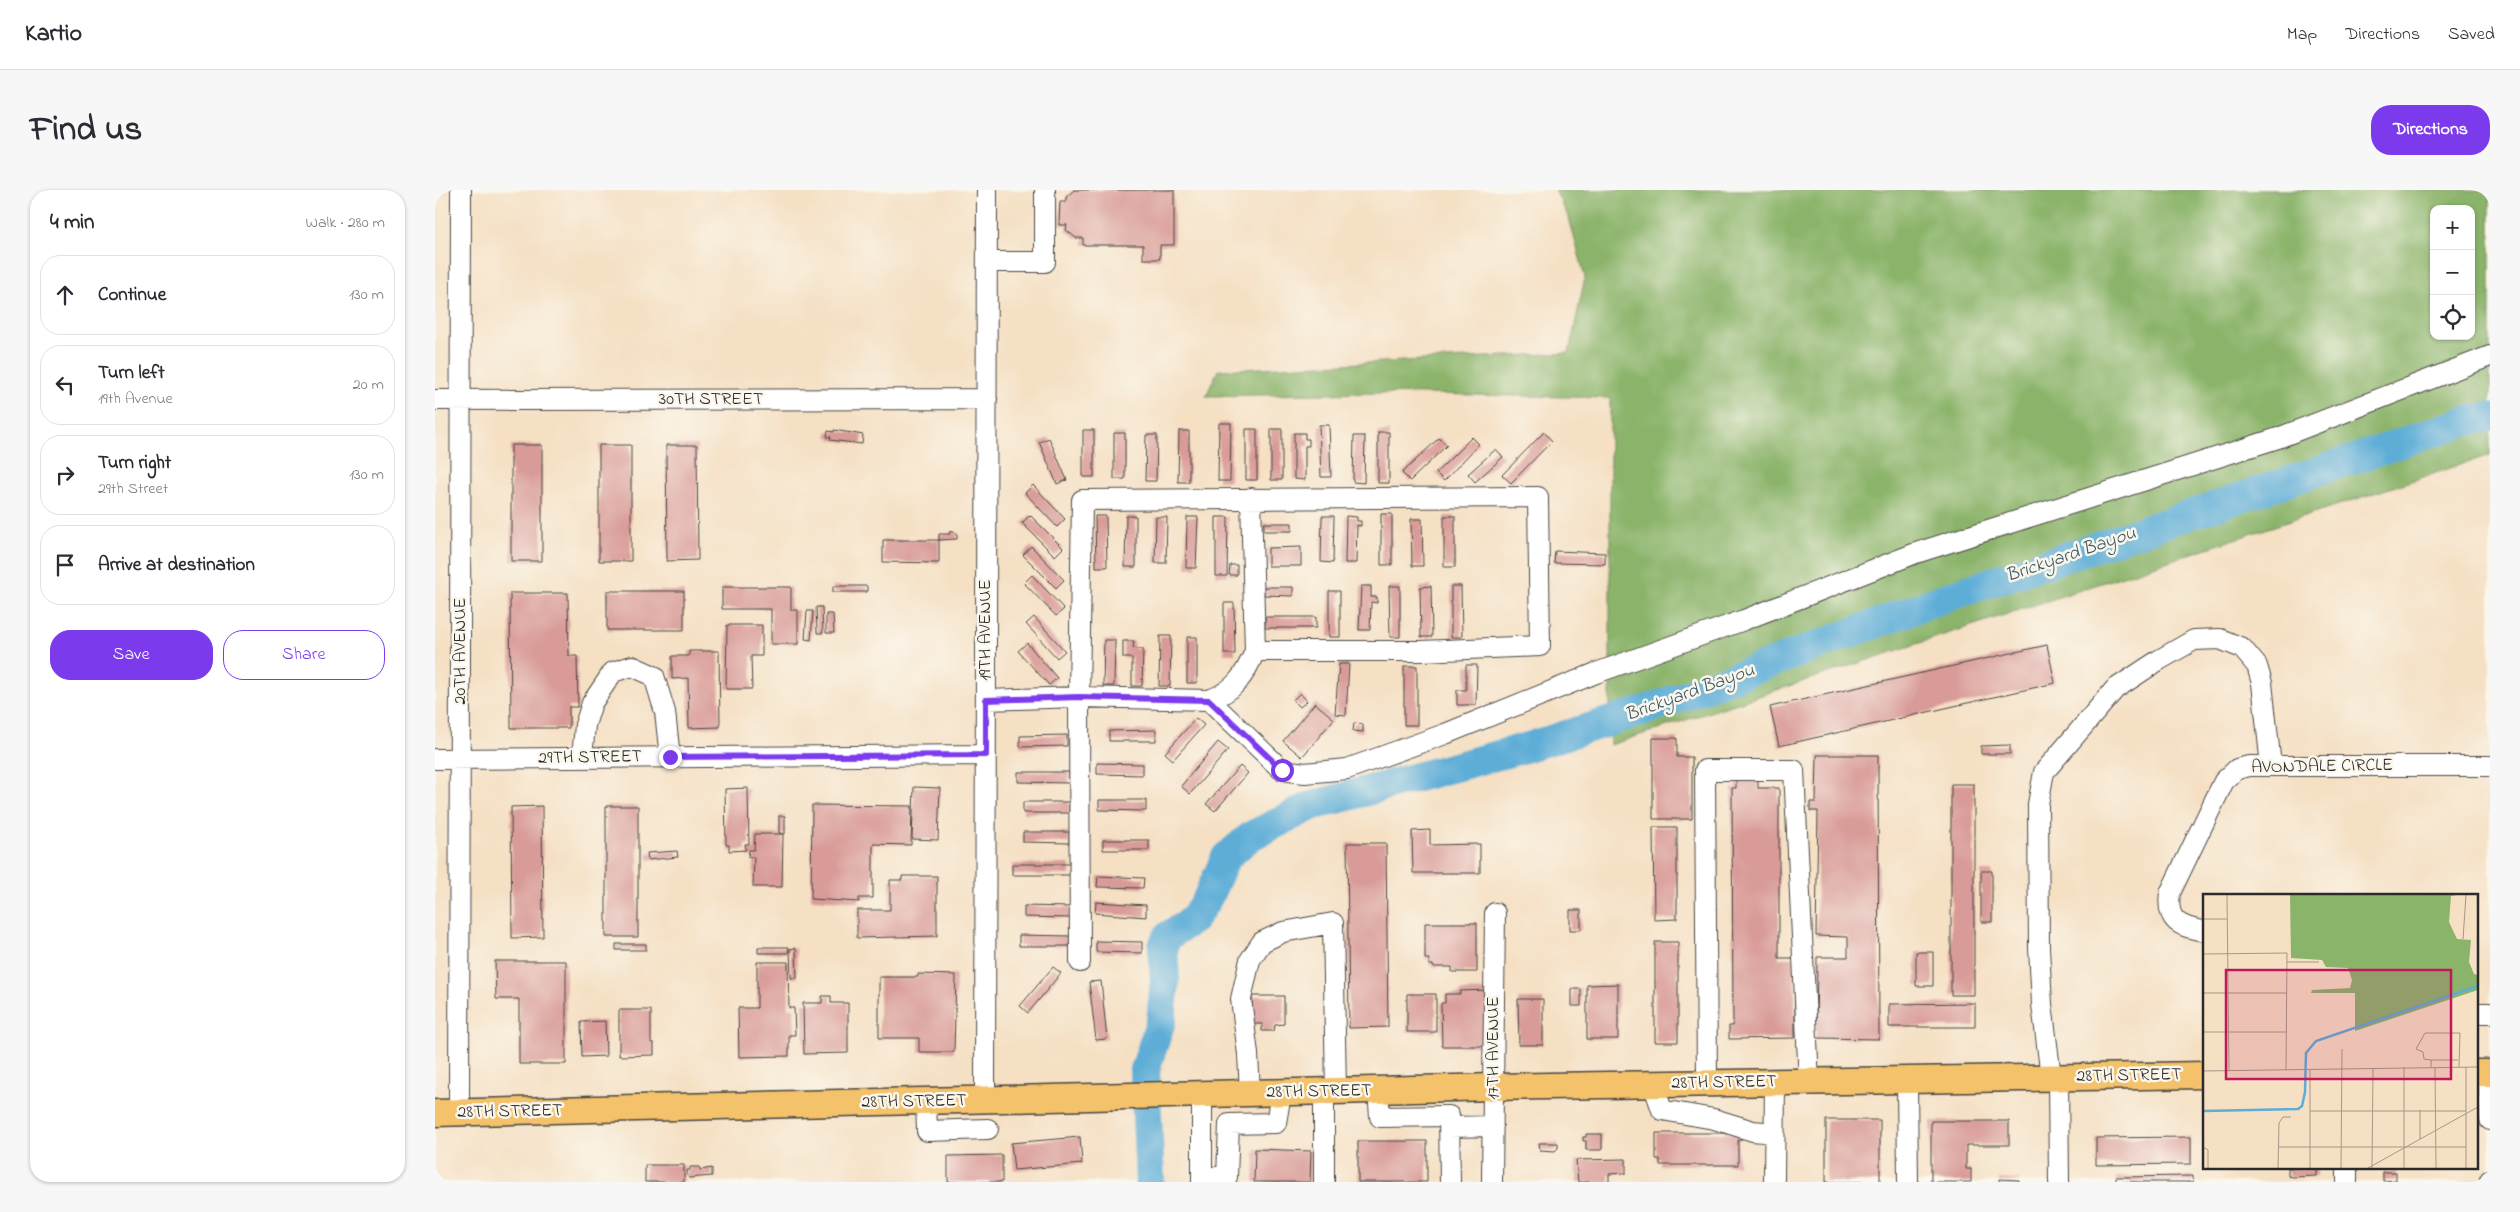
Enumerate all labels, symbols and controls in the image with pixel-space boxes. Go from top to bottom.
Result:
text: Kartio [25,17,82,52]
text: Map [2287,22,2317,48]
text: Directions [2345,22,2420,48]
text: Saved [2448,22,2495,48]
text: Find us [30,105,142,156]
button: Directions [2371,105,2490,155]
map controls [2430,205,2475,340]
button: + [2430,205,2475,250]
text: 4 min [50,208,94,238]
text: Walk · 280 m [306,211,385,235]
button: − [2430,250,2475,295]
icon: ahead [51,281,79,309]
text: Continue [98,282,166,309]
text: 130 m [349,283,384,307]
button: locate [2430,295,2475,340]
text: Turn left [98,360,165,387]
icon: left [51,371,79,399]
text: 20 m [353,373,384,397]
text: 19th Avenue [98,387,173,411]
street label: 30TH STREET [659,387,763,413]
text: Turn right [98,450,171,477]
icon: right [51,461,79,489]
text: 130 m [349,463,384,487]
text: 29th Street [98,477,168,501]
water label: Brickyard Bayou [2002,520,2140,590]
icon: arrive [51,551,79,579]
text: Arrive at destination [98,552,255,579]
street label: 19TH AVENUE [973,579,999,681]
street label: 20TH AVENUE [448,597,474,704]
button: Save [50,630,213,680]
button: Share [223,630,385,680]
water label: Brickyard Bayou [1622,657,1759,729]
street label: 29TH STREET [538,744,642,772]
route end [659,746,682,769]
street label: AVONDALE CIRCLE [2251,753,2393,781]
route start [1271,759,1294,782]
inset map [2203,894,2477,1170]
street label: 17TH AVENUE [1481,996,1507,1100]
street label: 28TH STREET [2076,1062,2182,1090]
street label: 28TH STREET [1671,1069,1777,1097]
street label: 28TH STREET [1266,1078,1372,1106]
street label: 28TH STREET [861,1088,967,1116]
street label: 28TH STREET [457,1098,563,1126]

